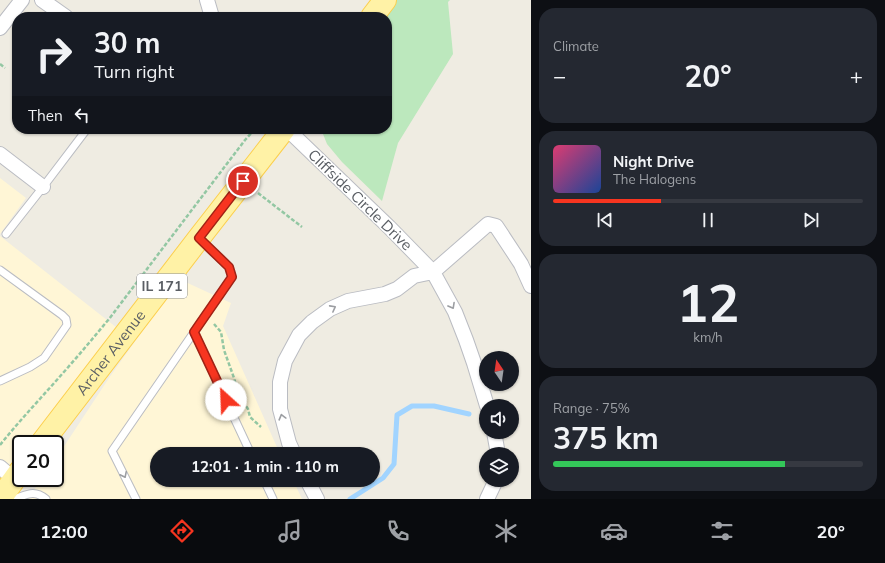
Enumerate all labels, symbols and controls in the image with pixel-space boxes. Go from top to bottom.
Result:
text: 30 m [94,25,160,60]
icon: right [28,28,80,80]
text: Climate [553,38,599,54]
text: 20° [684,57,732,95]
text: Turn right [94,60,174,83]
text: − [553,62,566,90]
text: + [850,62,863,90]
icon: left [71,104,93,126]
text: Then [28,106,63,125]
street label: Cliffside Circle Drive [304,145,417,254]
text: Night Drive [613,152,694,171]
pin [226,164,260,198]
icon: arrive [232,170,254,192]
text: The Halogens [613,171,696,187]
icon: previous [594,209,616,231]
icon: pause [697,209,719,231]
icon: next [800,209,822,231]
text: 12 [677,270,739,335]
road number: IL 171 [137,274,187,298]
one-way arrow [447,302,454,309]
one-way arrow [329,305,336,313]
street label: Archer Avenue [72,306,149,399]
text: km/h [693,329,723,345]
north arrow [479,351,519,391]
map controls [479,351,519,487]
position arrow [205,379,247,421]
button: sound [479,399,519,439]
text: Range · 75% [553,400,630,416]
one-way arrow [278,414,287,421]
text: 375 km [553,419,659,457]
speed limit sign: 20 [12,435,64,487]
button: layers [479,447,519,487]
text: 12:01 · 1 min · 110 m [191,457,339,476]
one-way arrow [119,471,127,478]
icon: directions [168,517,196,545]
icon: music [276,517,304,545]
icon: phone [384,517,412,545]
icon: climate [492,517,520,545]
icon: car [600,517,628,545]
icon: filters [708,517,736,545]
text: 12:00 [40,520,88,543]
text: 20° [816,520,845,543]

